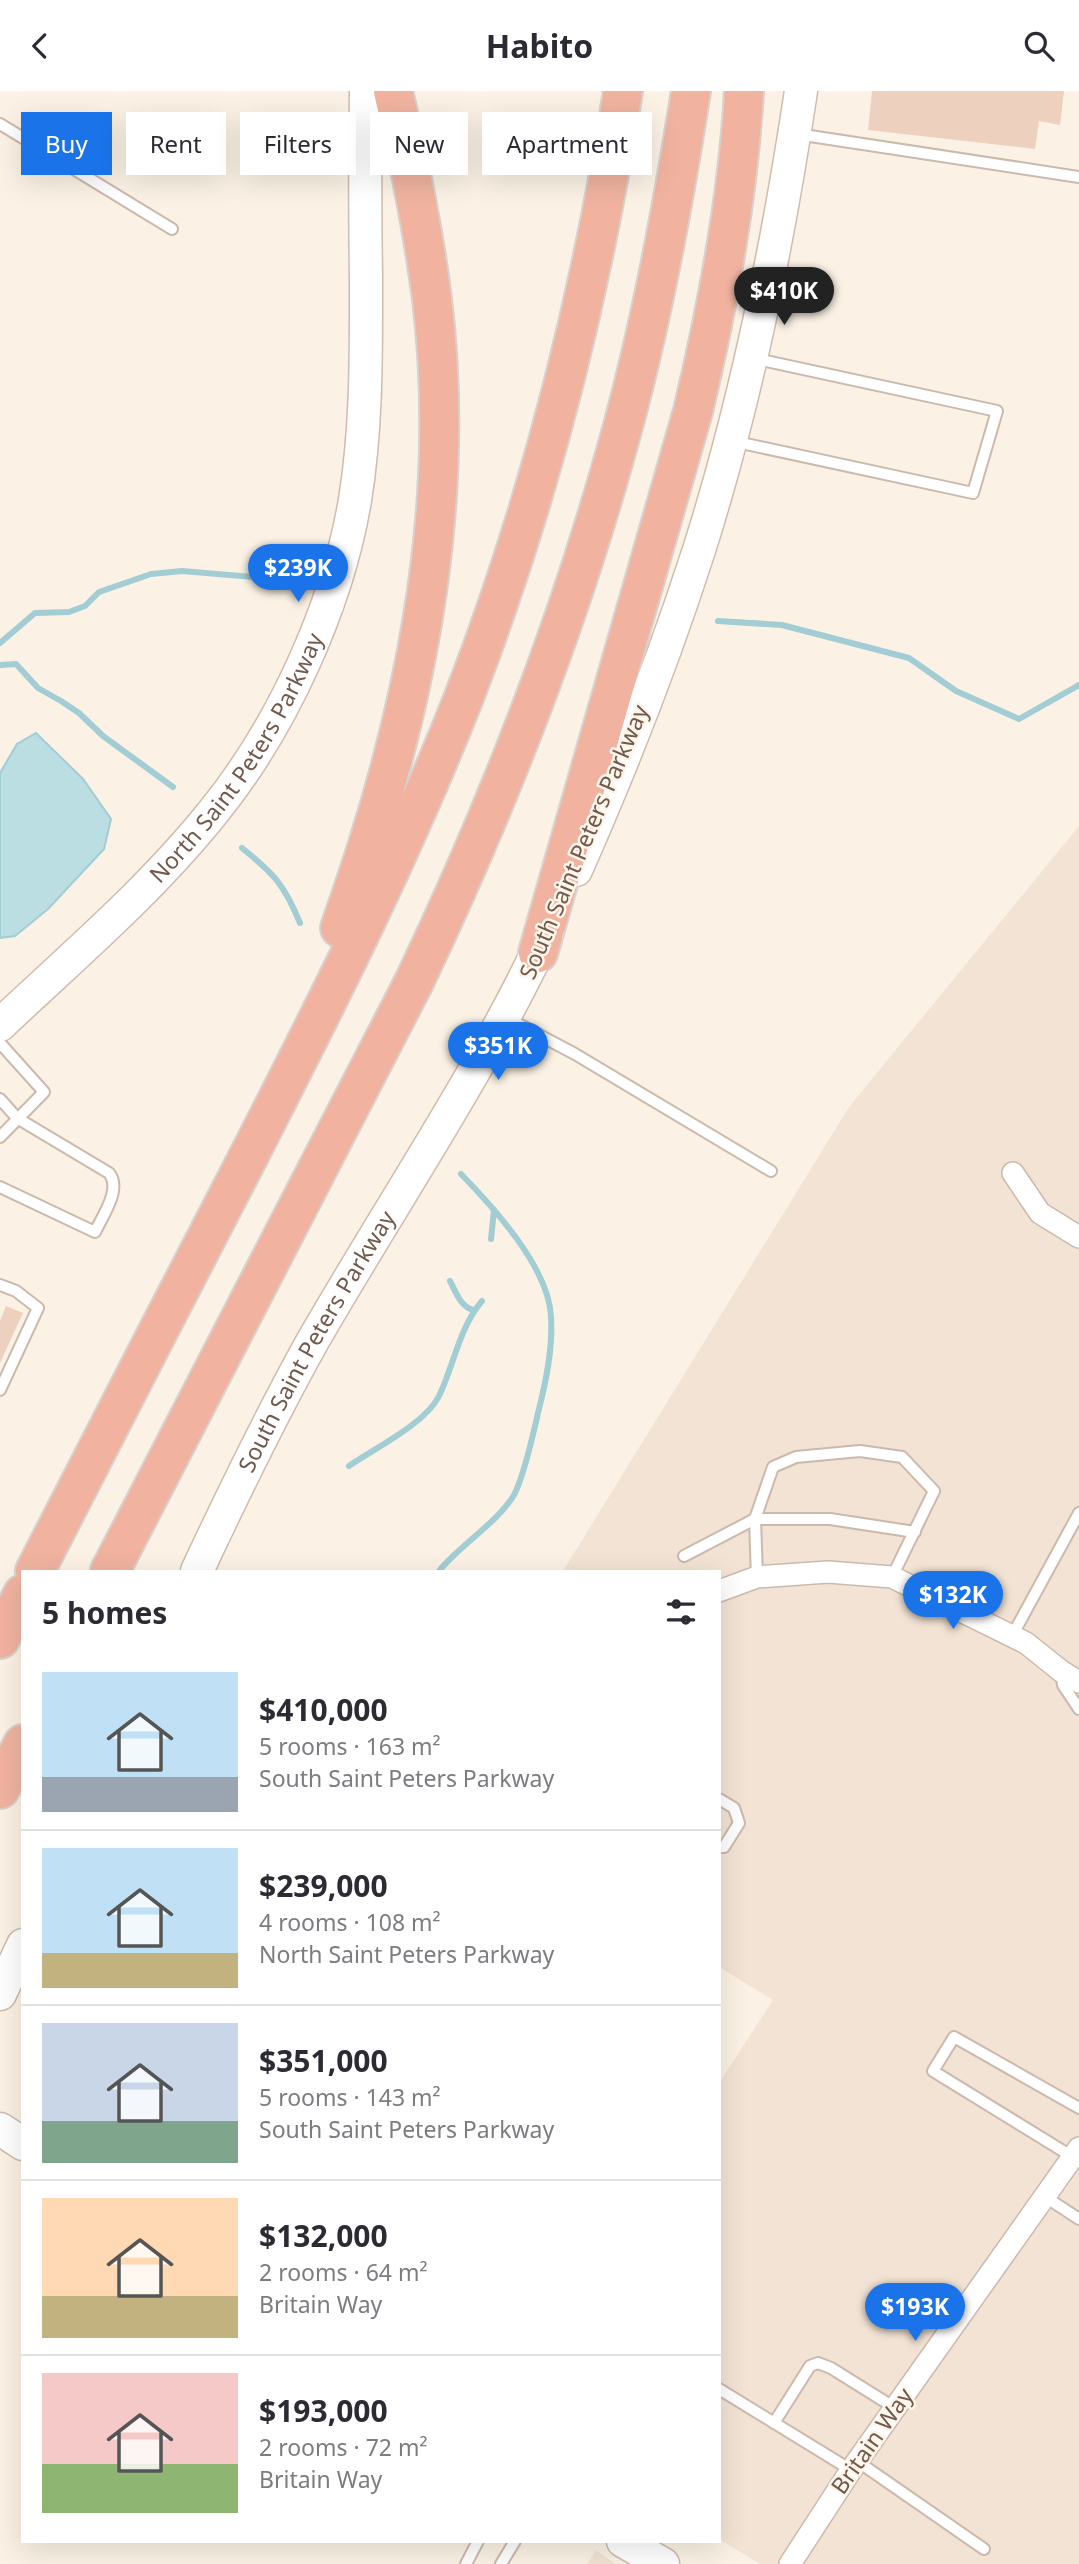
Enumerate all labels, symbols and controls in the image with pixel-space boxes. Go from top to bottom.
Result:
text: Habito [486,24,593,67]
icon: back [21,27,59,65]
icon: search [1020,27,1058,65]
chip: Buy [21,112,112,175]
chip: Rent [126,112,226,175]
chip: Filters [240,112,356,175]
chip: New [370,112,468,175]
chip: Apartment [482,112,652,175]
pin: $410K [735,267,833,327]
text: $410K [750,274,818,306]
pin: $239K [249,545,347,604]
text: $239K [264,551,332,583]
street label: North Saint Peters Parkway [142,627,330,889]
street label: South Saint Peters Parkway [511,699,656,984]
pin: $351K [449,1023,547,1082]
text: $351K [464,1029,532,1061]
street label: South Saint Peters Parkway [230,1204,402,1477]
pin: $132K [904,1571,1002,1631]
text: $132K [919,1578,987,1610]
text: 5 homes [42,1592,167,1633]
icon: filters [662,1593,700,1631]
text: $410,000 [259,1689,388,1730]
icon: home [98,1700,182,1784]
text: 5 rooms · 163 m² [259,1730,441,1762]
text: South Saint Peters Parkway [259,1762,554,1794]
text: $239,000 [259,1865,388,1906]
icon: home [98,1876,182,1960]
text: 4 rooms · 108 m² [259,1906,441,1938]
text: North Saint Peters Parkway [259,1938,554,1970]
text: $351,000 [259,2040,388,2081]
icon: home [98,2051,182,2135]
text: 5 rooms · 143 m² [259,2081,441,2113]
text: South Saint Peters Parkway [259,2113,554,2145]
text: $132,000 [259,2215,388,2256]
icon: home [98,2226,182,2310]
text: 2 rooms · 64 m² [259,2256,428,2288]
pin: $193K [866,2283,964,2343]
text: Britain Way [259,2288,382,2320]
text: $193K [881,2290,949,2322]
street label: Britain Way [823,2381,920,2500]
text: $193,000 [259,2390,388,2431]
icon: home [98,2401,182,2485]
text: 2 rooms · 72 m² [259,2431,428,2463]
text: Britain Way [259,2463,382,2495]

